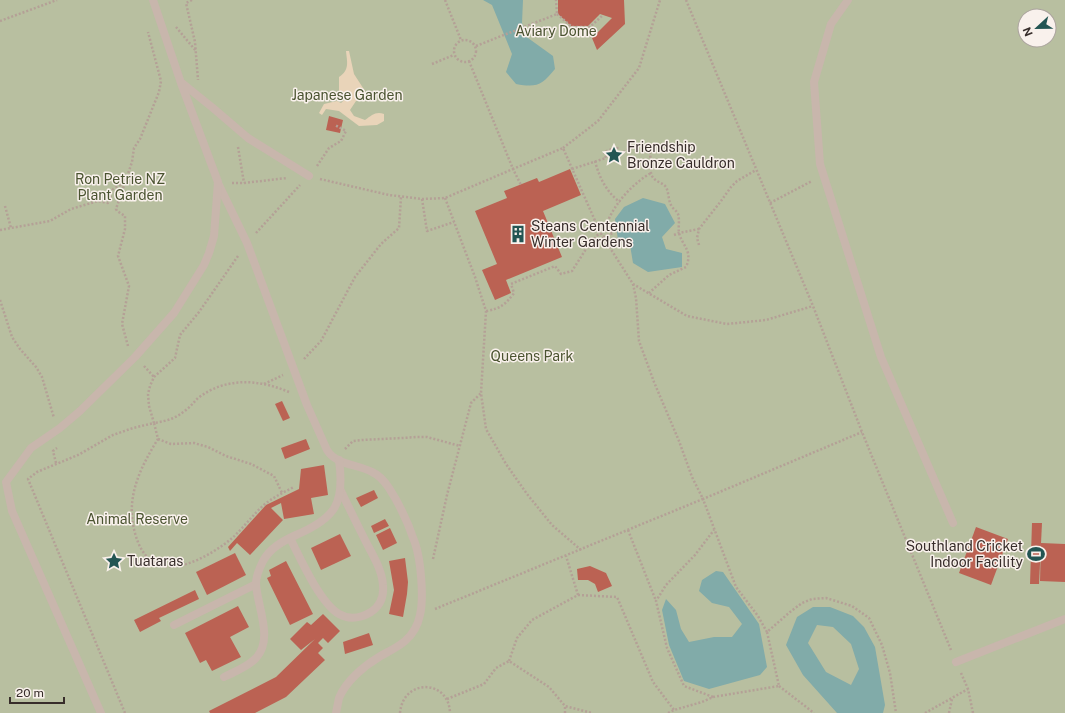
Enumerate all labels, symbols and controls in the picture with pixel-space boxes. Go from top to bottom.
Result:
north arrow [1017,8,1057,48]
park label: Aviary Dome [515,23,597,39]
text: N [1021,26,1035,38]
park label: Japanese Garden [291,87,403,103]
place label: Friendship Bronze Cauldron [627,139,735,171]
place icon: Friendship Bronze Cauldron [604,145,624,165]
park label: Ron Petrie NZ Plant Garden [75,171,165,203]
place label: Steans Centennial Winter Gardens [531,218,650,250]
building icon: Steans Centennial Winter Gardens [508,224,528,244]
park label: Queens Park [491,348,574,364]
park label: Animal Reserve [86,511,188,527]
place label: Southland Cricket Indoor Facility [906,538,1024,570]
sports icon: Southland Cricket Indoor Facility [1026,544,1046,564]
place icon: Tuataras [104,551,124,571]
place label: Tuataras [127,553,183,569]
scale bar [10,679,64,705]
text: 20 m [16,686,44,700]

